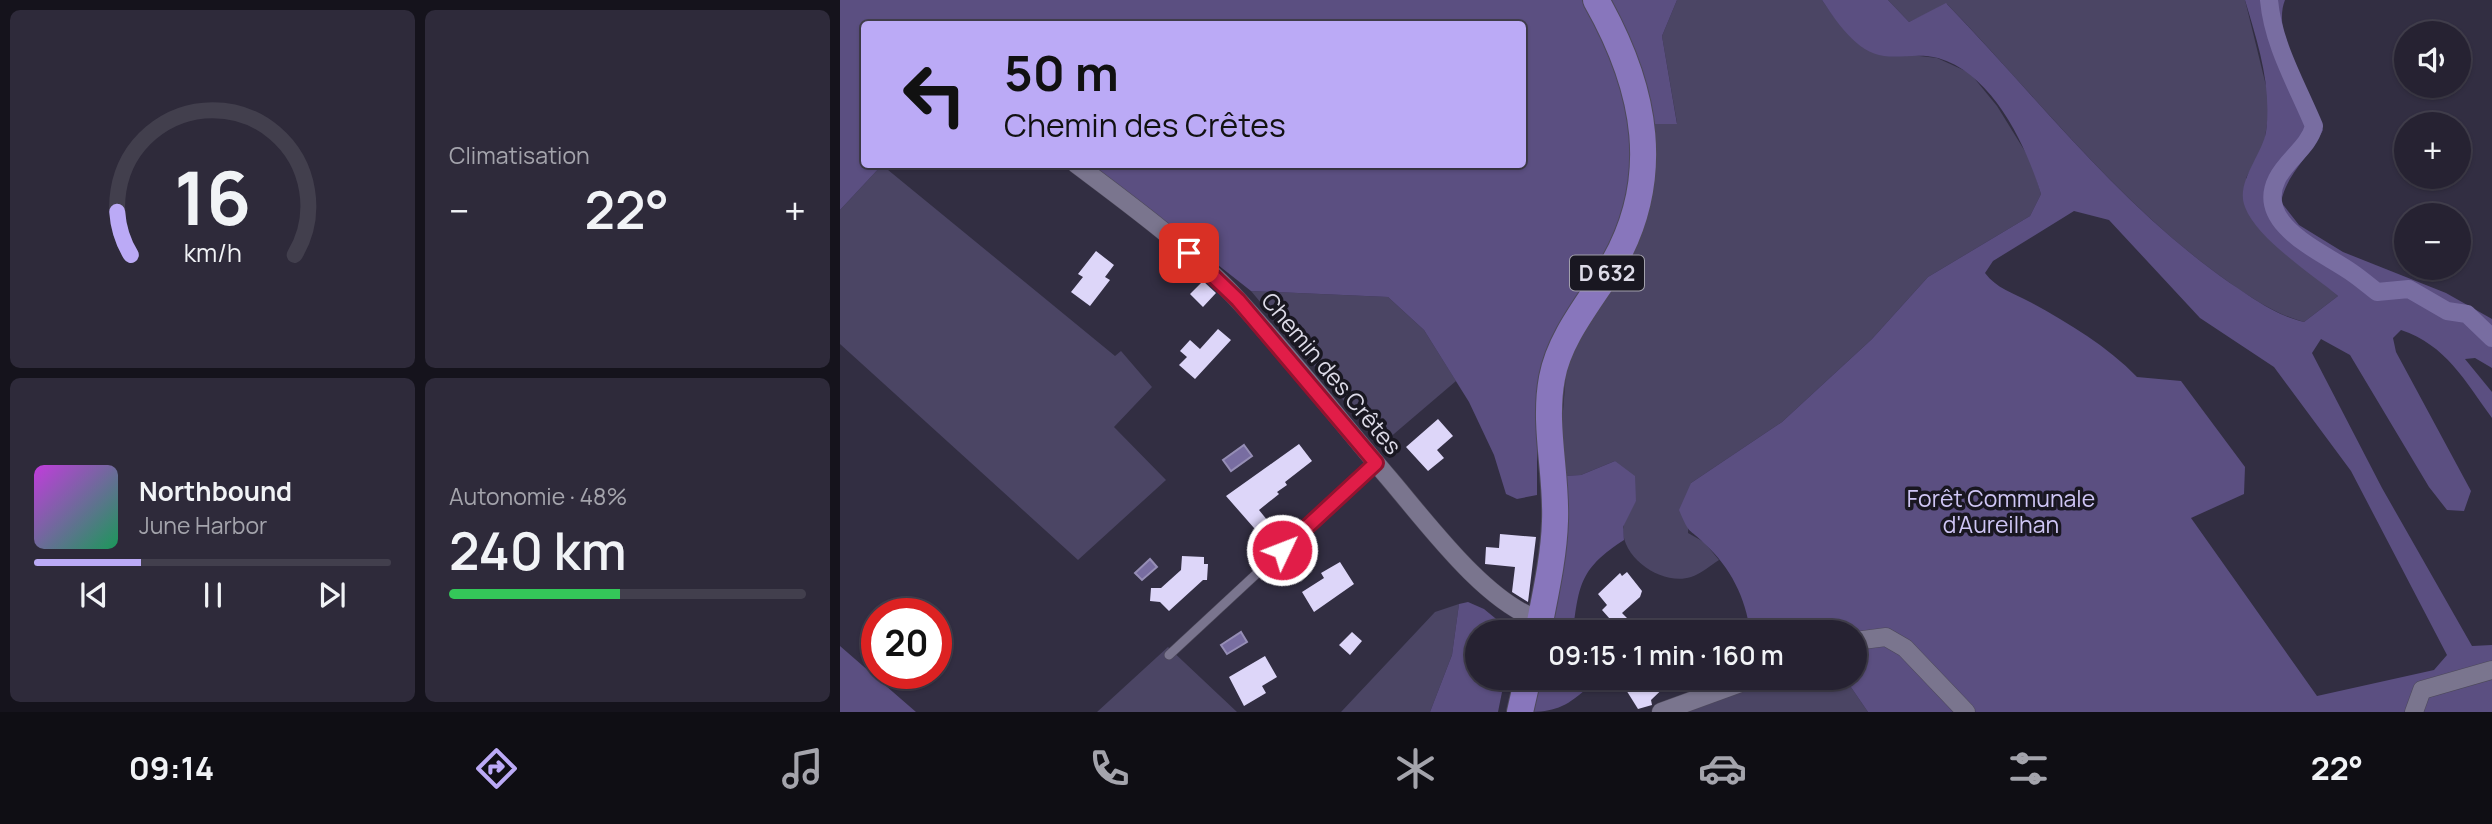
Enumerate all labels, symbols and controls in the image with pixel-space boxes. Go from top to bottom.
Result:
map controls [2394,21,2471,280]
button: sound [2394,21,2471,98]
text: 50 m [1004,39,1119,106]
icon: left [889,49,980,140]
text: Chemin des Crêtes [1004,103,1286,147]
button: + [2394,112,2471,189]
text: Climatisation [449,139,590,171]
text: 16 [174,147,251,247]
text: 22° [585,174,669,245]
text: − [449,184,470,236]
text: + [784,184,806,236]
button: − [2394,203,2471,280]
pin [1159,223,1219,283]
icon: arrive [1170,234,1208,272]
text: km/h [183,235,242,270]
road number: D 632 [1570,256,1644,290]
street label: Chemin des Crêtes [1255,285,1409,461]
text: Northbound [139,473,292,509]
text: Autonomie · 48% [449,480,627,512]
park label: Forêt Communale d'Aureilhan [1907,482,2095,540]
text: June Harbor [139,509,267,541]
position arrow [1245,513,1319,587]
text: 240 km [449,515,627,586]
icon: previous [75,576,113,614]
icon: pause [194,576,232,614]
icon: next [313,576,351,614]
speed limit sign: 20 [861,598,952,689]
text: 09:15 · 1 min · 160 m [1548,637,1784,673]
icon: directions [472,744,521,793]
icon: music [778,744,827,793]
icon: phone [1085,744,1134,793]
icon: climate [1391,744,1440,793]
icon: car [1698,744,1747,793]
icon: filters [2004,744,2053,793]
text: 09:14 [129,746,214,790]
text: 22° [2311,746,2363,790]

